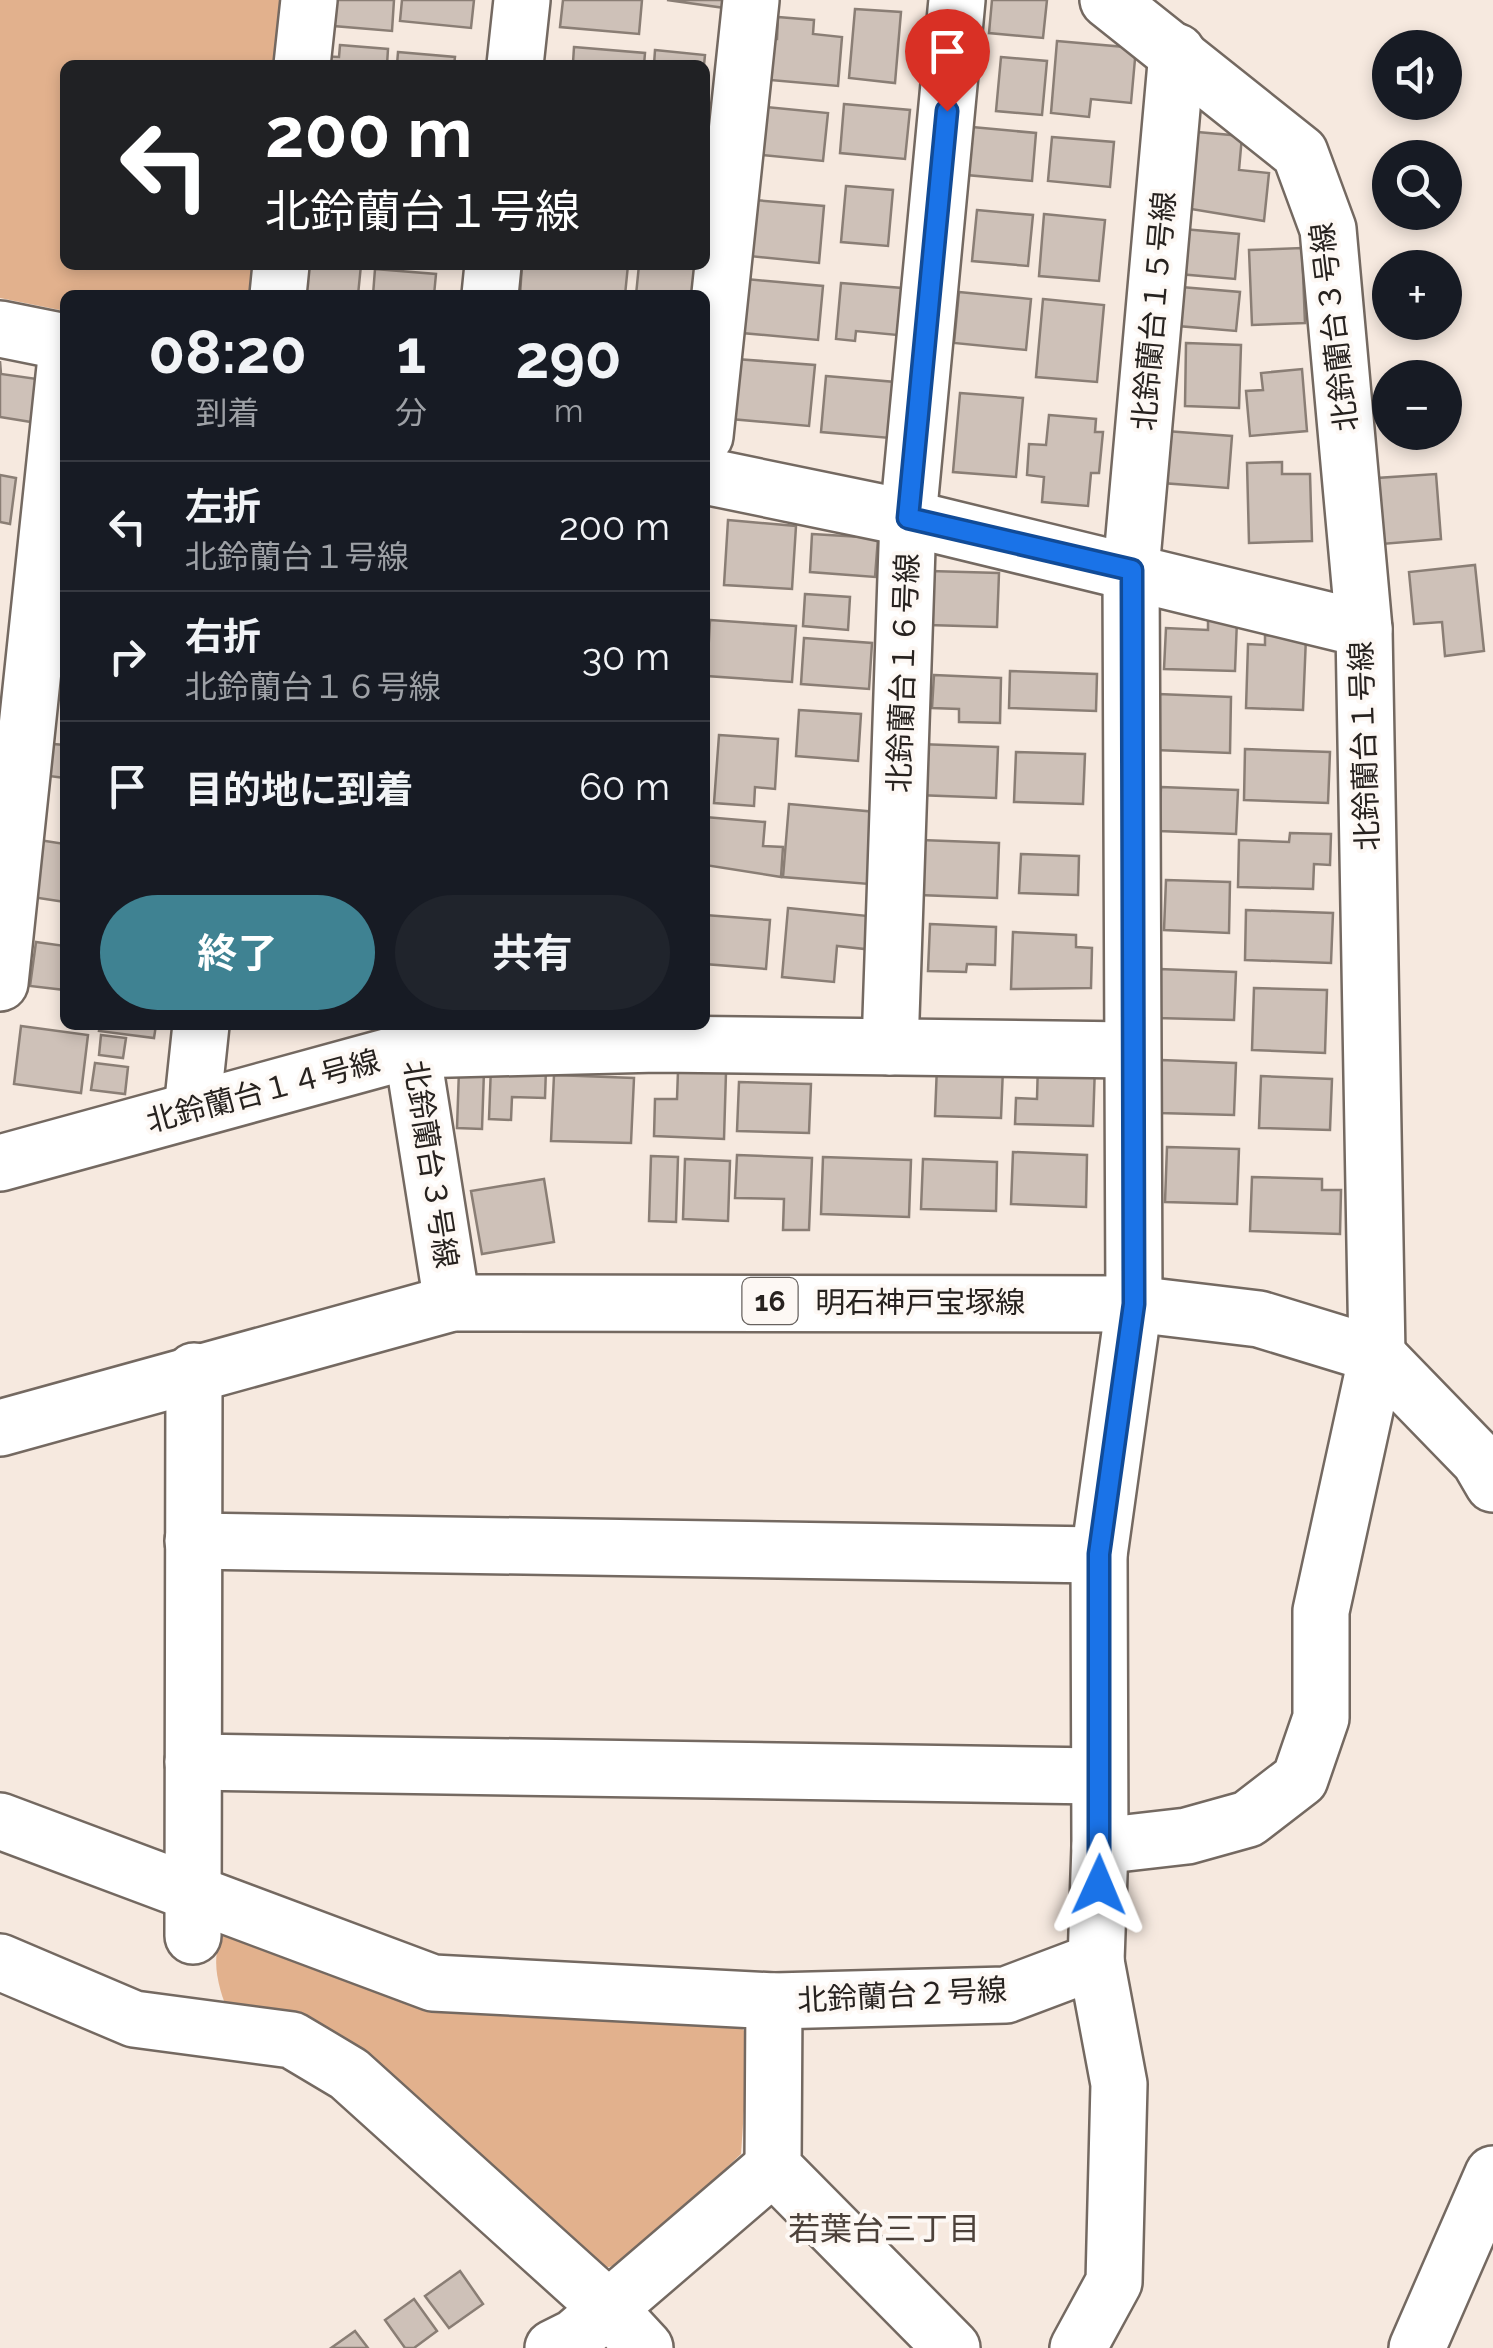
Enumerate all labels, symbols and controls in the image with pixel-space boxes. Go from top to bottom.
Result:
pin [905,9,990,112]
icon: arrive [920,24,975,79]
map controls [1372,30,1462,450]
button: sound [1372,30,1462,120]
text: 200 m [265,91,472,173]
icon: left [100,100,230,230]
button: search [1372,140,1462,230]
text: 北鈴蘭台１号線 [265,185,580,238]
street label: 北鈴蘭台１５号線 [1126,190,1182,432]
street label: 北鈴蘭台３号線 [1304,221,1364,433]
button: + [1372,250,1462,340]
text: 08:20 [148,317,307,387]
text: 1 [396,317,426,387]
text: 290 [516,322,622,392]
button: − [1372,360,1462,450]
text: m [554,392,583,429]
text: 到着 [196,394,260,431]
text: 分 [395,394,427,431]
text: 左折 [185,484,261,529]
icon: left [100,499,155,554]
text: 200 m [559,504,670,549]
text: 北鈴蘭台１号線 [185,538,409,575]
street label: 北鈴蘭台１６号線 [881,552,925,794]
text: 右折 [185,614,261,659]
icon: right [100,629,155,684]
text: 30 m [582,634,670,679]
street label: 北鈴蘭台１号線 [1343,640,1385,852]
text: 北鈴蘭台１６号線 [185,668,441,705]
icon: arrive [100,759,155,814]
text: 60 m [579,764,670,809]
text: 目的地に到着 [185,767,413,812]
button: 終了 [100,895,375,1010]
button: 共有 [395,895,670,1010]
street label: 北鈴蘭台１４号線 [143,1043,383,1139]
street label: 北鈴蘭台３号線 [397,1058,465,1270]
road number: 16 [742,1278,798,1324]
street label: 明石神戸宝塚線 [815,1285,1025,1320]
position arrow [1047,1833,1151,1937]
street label: 北鈴蘭台２号線 [796,1972,1008,2018]
district label: 若葉台三丁目 [788,2210,980,2247]

